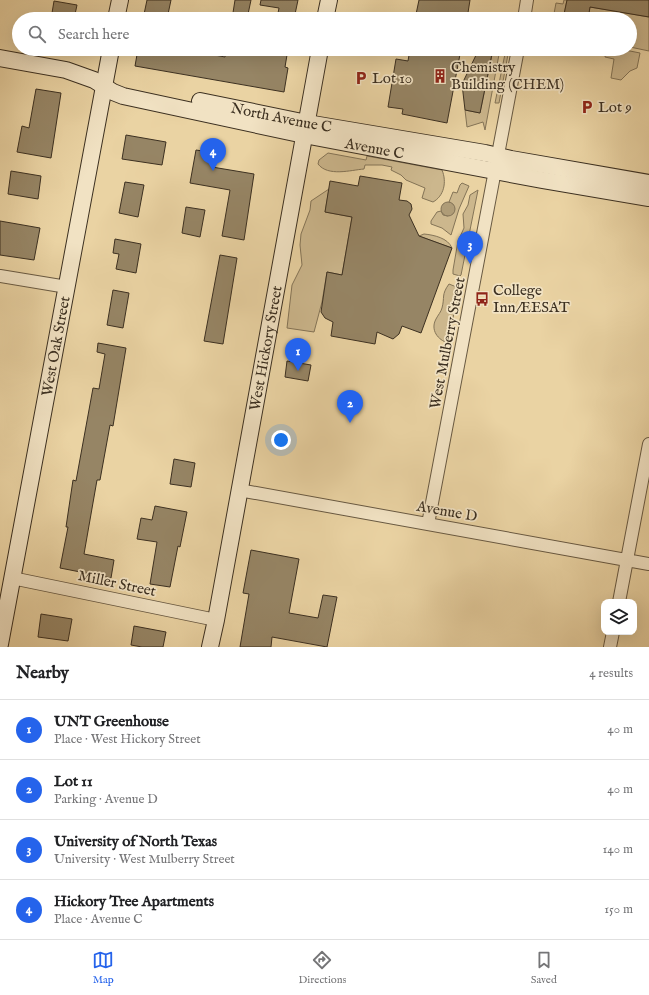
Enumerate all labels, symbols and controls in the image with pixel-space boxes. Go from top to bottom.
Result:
search box [12,12,637,56]
icon: search [26,23,48,45]
text: Search here [58,25,129,44]
place label: Chemistry Building (CHEM) [451,58,564,94]
building icon: Chemistry Building (CHEM) [432,68,448,84]
place label: Lot 10 [372,69,412,88]
parking icon: Lot 10 [353,70,369,86]
place label: Lot 9 [598,98,632,117]
street label: North Avenue C [229,99,333,137]
parking icon: Lot 9 [579,99,595,115]
street label: Avenue C [342,134,406,164]
pin: 4 [200,138,226,171]
pin: 3 [457,231,483,264]
street label: West Mulberry Street [425,276,470,411]
place label: College Inn/EESAT [493,281,570,317]
street label: West Hickory Street [245,284,287,412]
bus stop icon: College Inn/EESAT [474,291,490,307]
street label: West Oak Street [37,294,75,398]
pin: 1 [285,338,311,371]
pin: 2 [337,390,363,423]
your location [271,430,291,450]
street label: Avenue D [414,497,479,526]
street label: Miller Street [76,566,158,601]
map controls [601,599,637,635]
button: layers [601,599,637,635]
text: Nearby [16,663,69,684]
text: 4 results [589,665,633,682]
text: UNT Greenhouse [54,712,169,731]
text: 1 [27,721,31,738]
text: 40 m [607,721,633,738]
text: Place · West Hickory Street [54,731,201,748]
text: Lot 11 [54,772,93,791]
text: 2 [26,781,32,798]
text: 40 m [607,781,633,798]
text: Parking · Avenue D [54,791,158,808]
text: University of North Texas [54,832,217,851]
text: 3 [27,841,31,858]
text: 140 m [603,841,633,858]
text: University · West Mulberry Street [54,851,235,868]
text: Hickory Tree Apartments [54,892,214,911]
text: 4 [26,901,32,918]
text: 150 m [604,901,633,918]
text: Place · Avenue C [54,911,143,928]
tab: Map [92,949,114,987]
tab: Directions [299,949,346,987]
tab: Saved [531,949,557,987]

